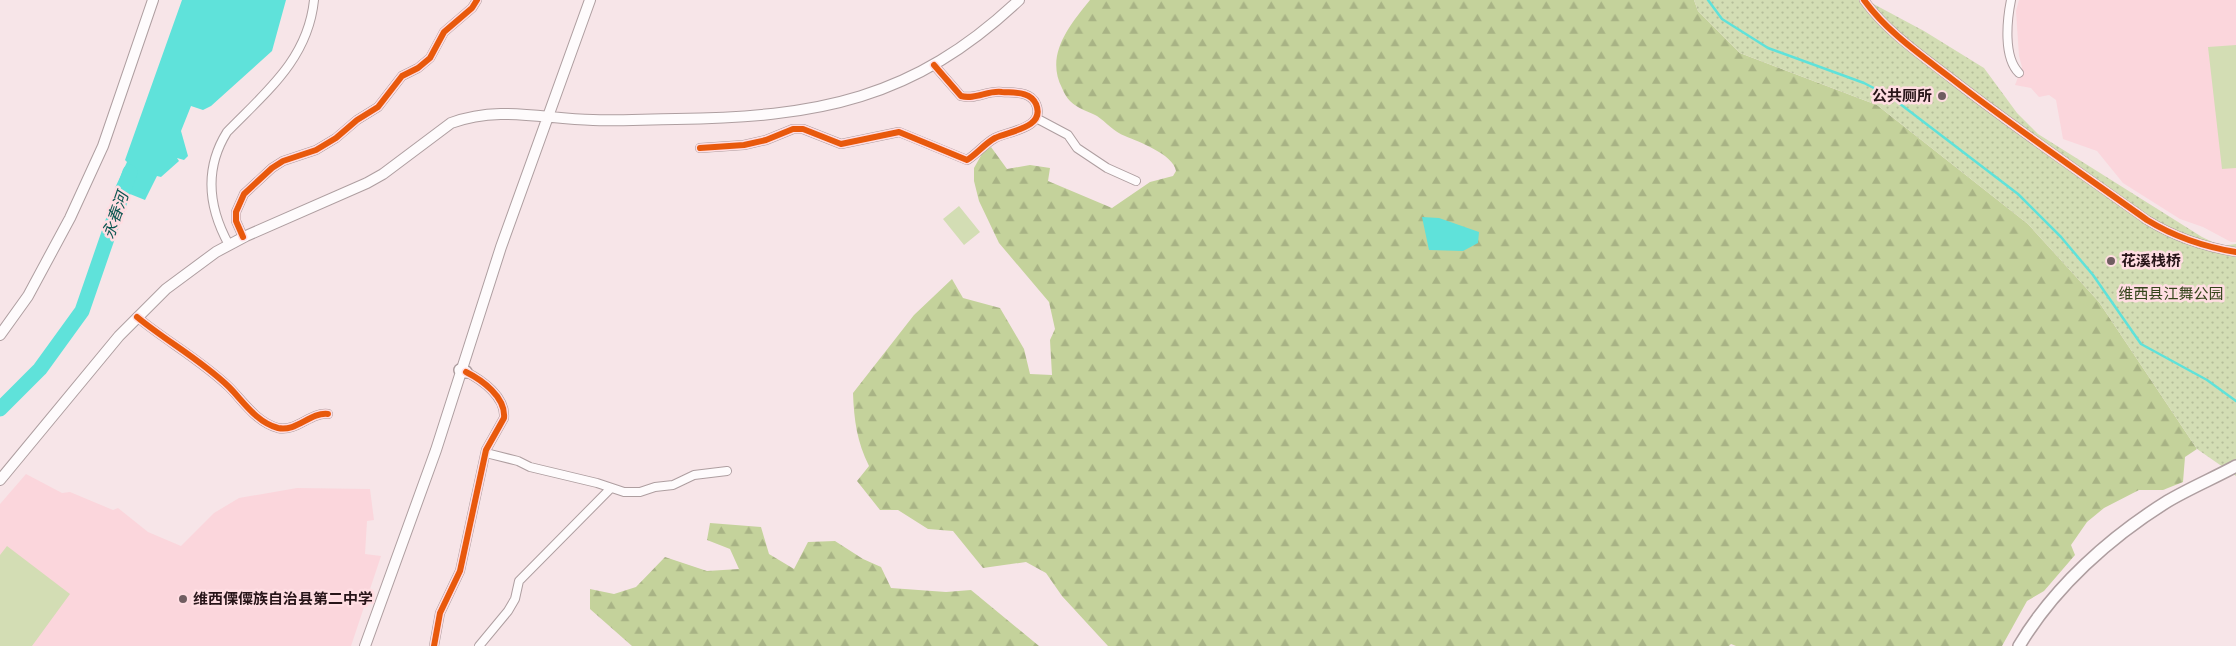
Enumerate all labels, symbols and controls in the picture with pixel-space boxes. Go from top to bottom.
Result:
place label: 公共厕所 [1872,87,1932,106]
marker: 公共厕所 [1936,90,1948,102]
water label: 永春河 [100,187,134,241]
place label: 花溪栈桥 [2121,252,2181,271]
marker: 花溪栈桥 [2105,255,2117,267]
park label: 维西县江舞公园 [2118,285,2224,304]
place label: 维西傈僳族自治县第二中学 [193,590,373,609]
marker: 维西傈僳族自治县第二中学 [177,593,189,605]

